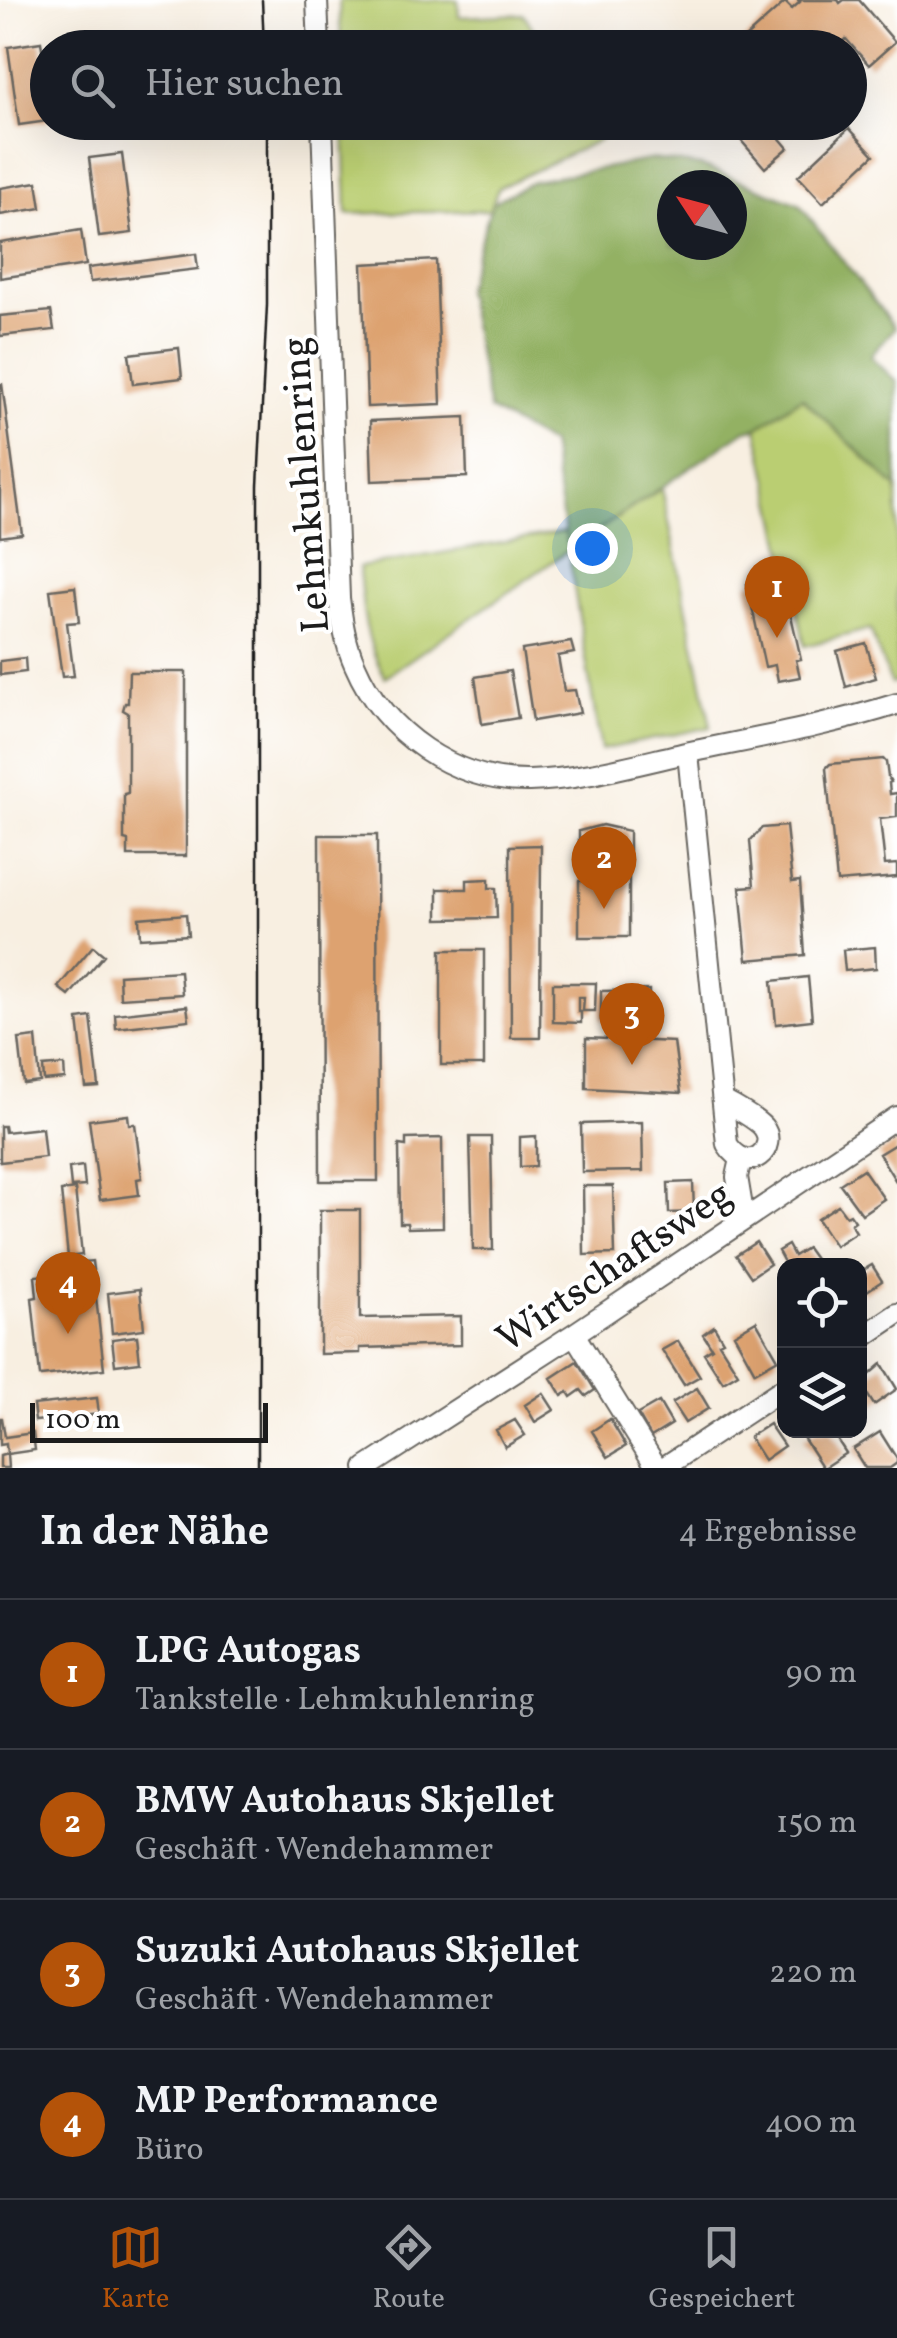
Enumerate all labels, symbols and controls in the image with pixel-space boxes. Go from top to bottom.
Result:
search box [30,30,867,140]
icon: search [65,58,120,113]
text: Hier suchen [145,59,344,112]
north arrow [657,170,747,260]
street label: Lehmkuhlenring [270,335,346,635]
your location [567,523,618,574]
pin: 1 [744,556,810,638]
pin: 2 [572,826,636,909]
pin: 3 [600,982,664,1065]
street label: Wirtschaftsweg [486,1169,744,1368]
pin: 4 [36,1252,100,1334]
map controls [777,1258,867,1438]
button: locate [777,1258,867,1348]
button: layers [777,1348,867,1438]
scale bar [30,1398,268,1442]
text: 100 m [45,1401,120,1440]
text: In der Nähe [40,1504,269,1563]
text: 4 Ergebnisse [679,1511,857,1555]
text: LPG Autogas [135,1626,361,1679]
text: 1 [66,1652,79,1696]
text: 90 m [786,1652,857,1696]
text: Tankstelle · Lehmkuhlenring [135,1679,535,1723]
text: BMW Autohaus Skjellet [135,1776,554,1829]
text: 2 [64,1802,81,1846]
text: 150 m [776,1802,857,1846]
text: Geschäft · Wendehammer [135,1829,493,1873]
text: Suzuki Autohaus Skjellet [135,1926,579,1979]
text: 3 [64,1952,81,1996]
text: 220 m [769,1952,857,1996]
text: Geschäft · Wendehammer [135,1979,493,2023]
text: MP Performance [135,2076,438,2129]
text: 4 [63,2102,82,2146]
text: 400 m [765,2102,857,2146]
text: Büro [135,2129,203,2173]
tab: Karte [102,2220,169,2319]
tab: Route [373,2220,445,2319]
tab: Gespeichert [648,2220,795,2319]

